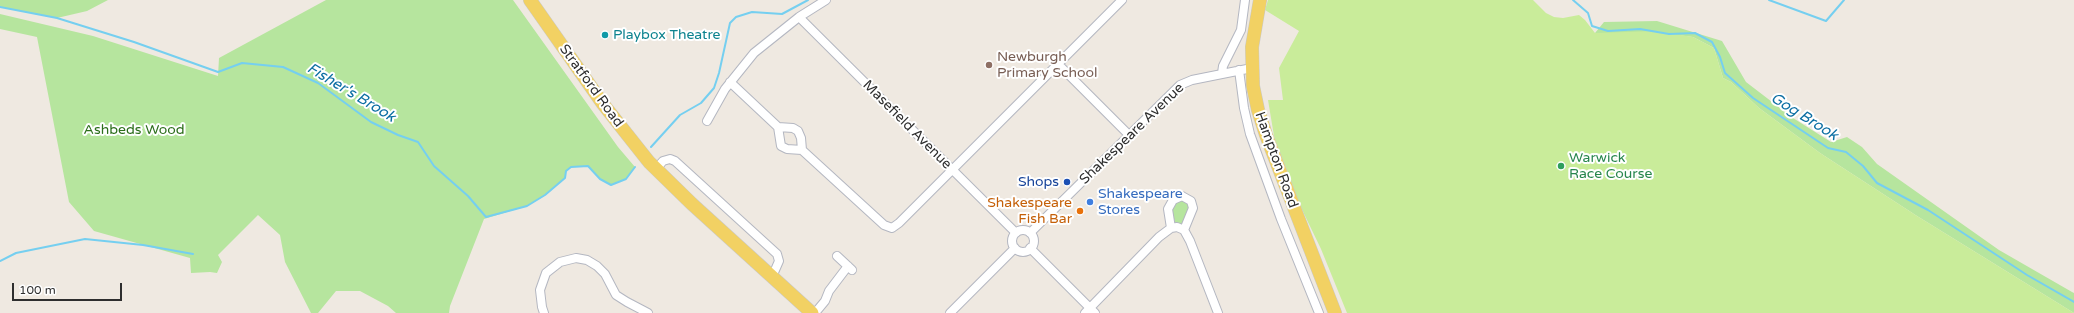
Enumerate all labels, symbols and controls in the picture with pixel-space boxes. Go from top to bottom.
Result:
place label: Playbox Theatre [613,27,720,43]
marker: Playbox Theatre [600,30,610,40]
street label: Stratford Road [555,41,627,131]
place label: Newburgh Primary School [997,49,1098,82]
water label: Fisher's Brook [304,60,398,126]
marker: Newburgh Primary School [984,60,994,70]
street label: Masefield Avenue [859,77,955,173]
street label: Shakespeare Avenue [1076,80,1188,188]
water label: Gog Brook [1767,89,1841,145]
street label: Hampton Road [1251,110,1301,210]
park label: Ashbeds Wood [83,122,185,138]
place label: Warwick Race Course [1569,150,1652,182]
marker: Warwick Race Course [1556,161,1566,171]
place label: Shops [1018,174,1059,190]
marker: Shops [1062,177,1072,187]
place label: Shakespeare Stores [1098,186,1183,218]
place label: Shakespeare Fish Bar [987,195,1072,228]
marker: Shakespeare Stores [1085,197,1095,207]
marker: Shakespeare Fish Bar [1075,206,1085,216]
scale bar [14,275,124,301]
text: 100 m [19,283,56,297]

